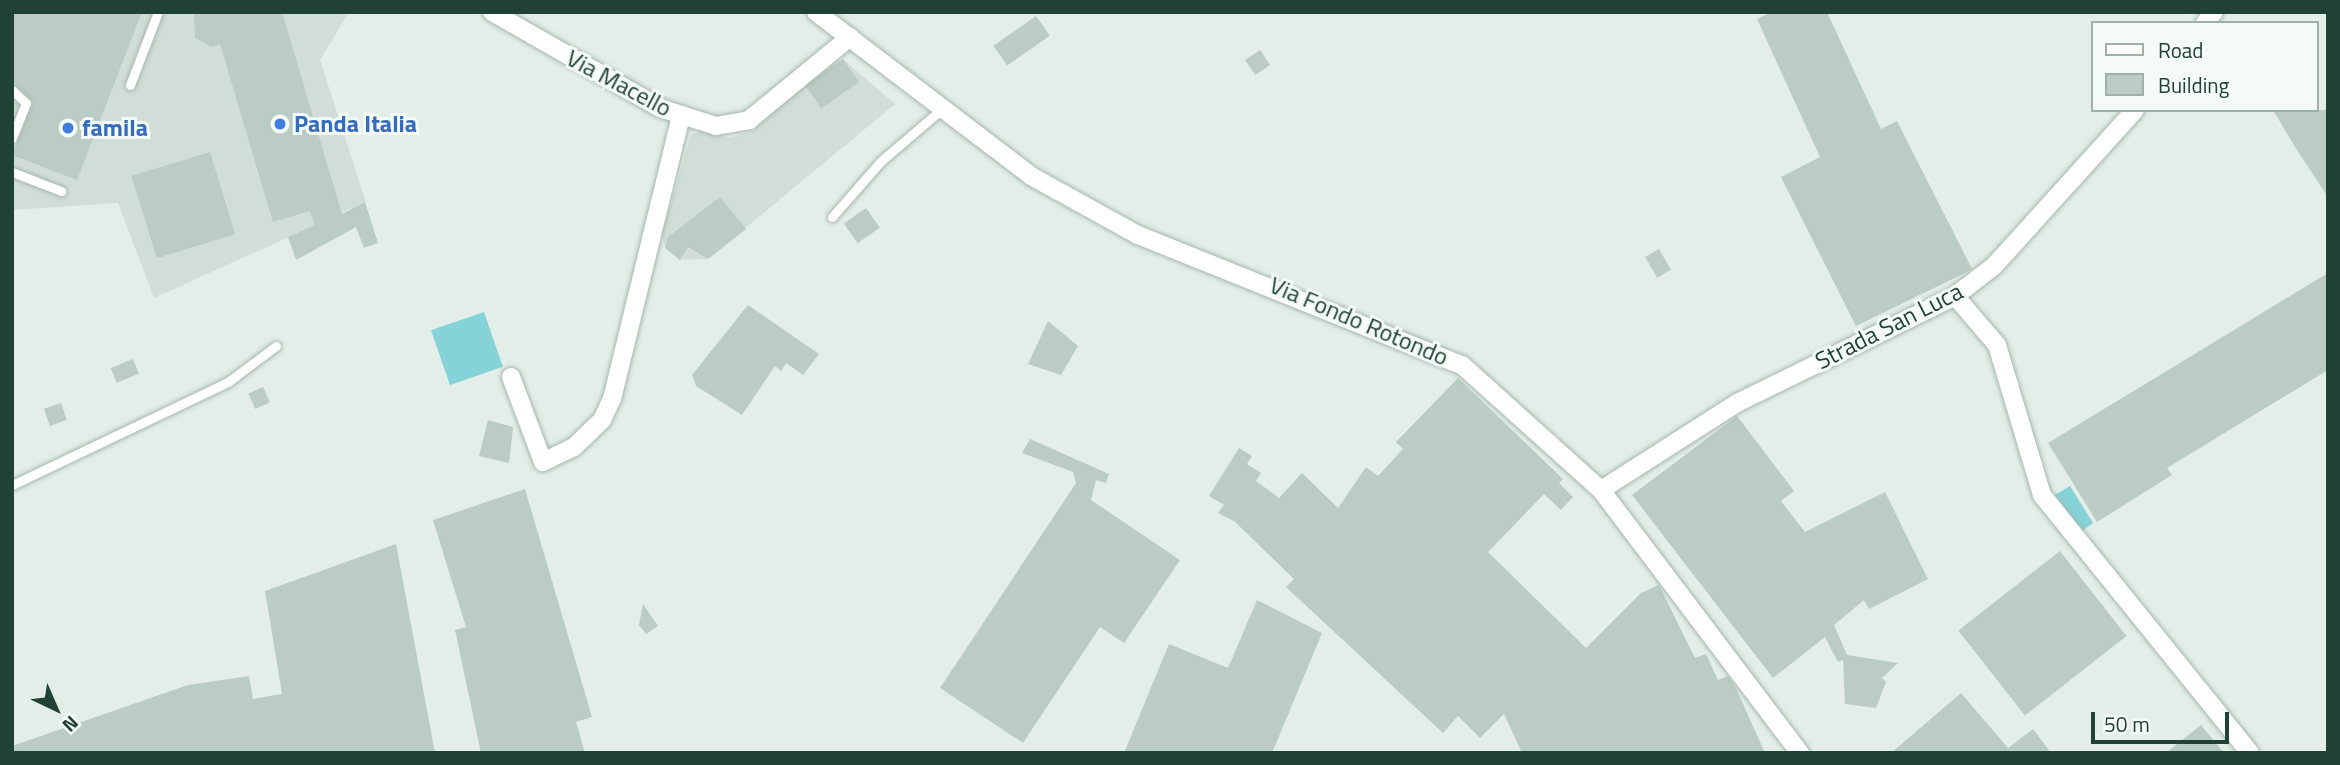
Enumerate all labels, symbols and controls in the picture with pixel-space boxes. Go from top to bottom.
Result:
legend [2092,21,2319,112]
text: Road [2158,34,2203,66]
street label: Via Macello [562,43,676,123]
text: Building [2158,69,2229,101]
place label: Panda Italia [294,110,417,138]
place label: famila [82,114,148,142]
marker: Panda Italia [272,116,288,132]
marker: famila [60,120,76,136]
street label: Via Fondo Rotondo [1265,270,1453,372]
street label: Strada San Luca [1811,277,1967,375]
north arrow [21,674,91,744]
scale bar [2095,698,2233,742]
text: 50 m [2104,708,2150,740]
text: N [56,709,86,739]

